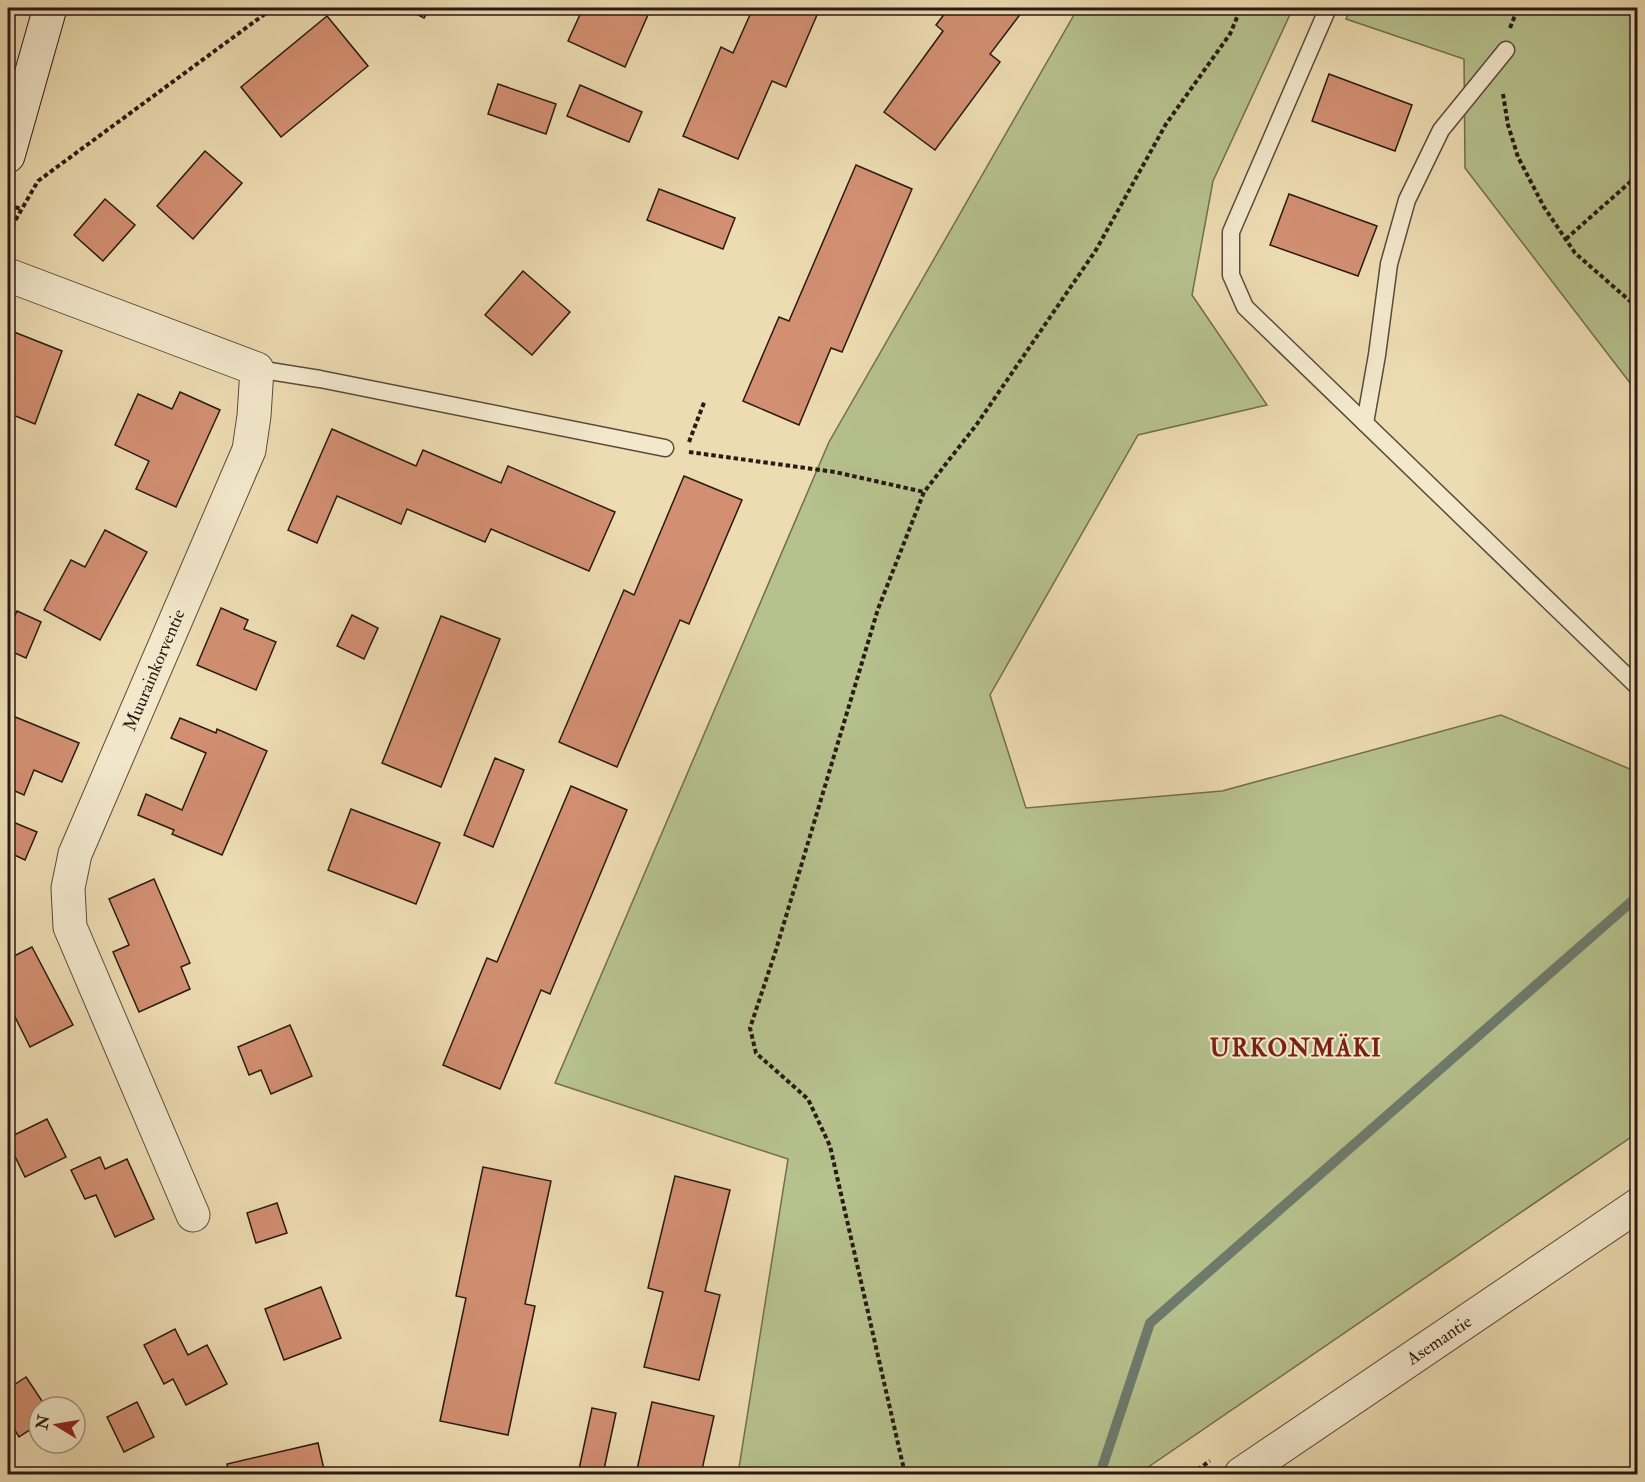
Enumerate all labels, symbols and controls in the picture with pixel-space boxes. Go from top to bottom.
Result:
street label: Muurainkorventie [118,605,191,735]
district label: URKONMÄKI [1210,1033,1382,1064]
street label: Asemantie [1401,1310,1477,1371]
north arrow [27,1395,87,1455]
text: N [32,1413,55,1432]

